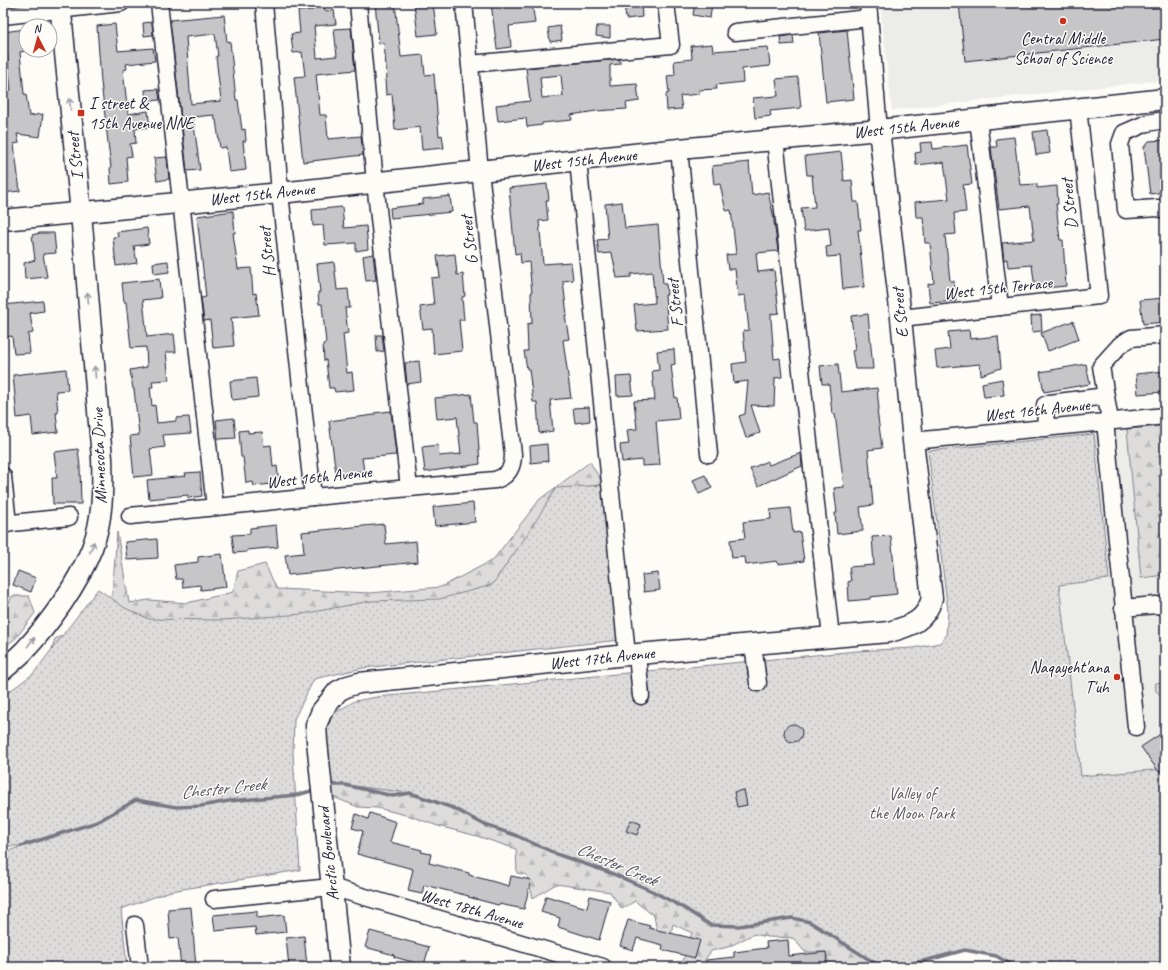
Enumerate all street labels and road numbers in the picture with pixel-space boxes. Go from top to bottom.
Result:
street label: West 15th Avenue [852,111,961,143]
street label: I Street [62,129,88,181]
street label: West 15th Avenue [530,144,639,176]
street label: D Street [1056,175,1082,230]
street label: West 15th Avenue [208,178,317,210]
street label: G Street [455,212,482,266]
street label: H Street [254,223,280,278]
street label: West 15th Terrace [943,272,1055,304]
street label: F Street [662,275,688,328]
street label: E Street [887,285,913,339]
street label: West 16th Avenue [983,394,1092,426]
street label: Minnesota Drive [87,406,111,504]
street label: West 16th Avenue [265,461,374,493]
street label: West 17th Avenue [548,642,657,674]
street label: Arctic Boulevard [312,803,343,902]
street label: West 18th Avenue [418,884,527,934]

